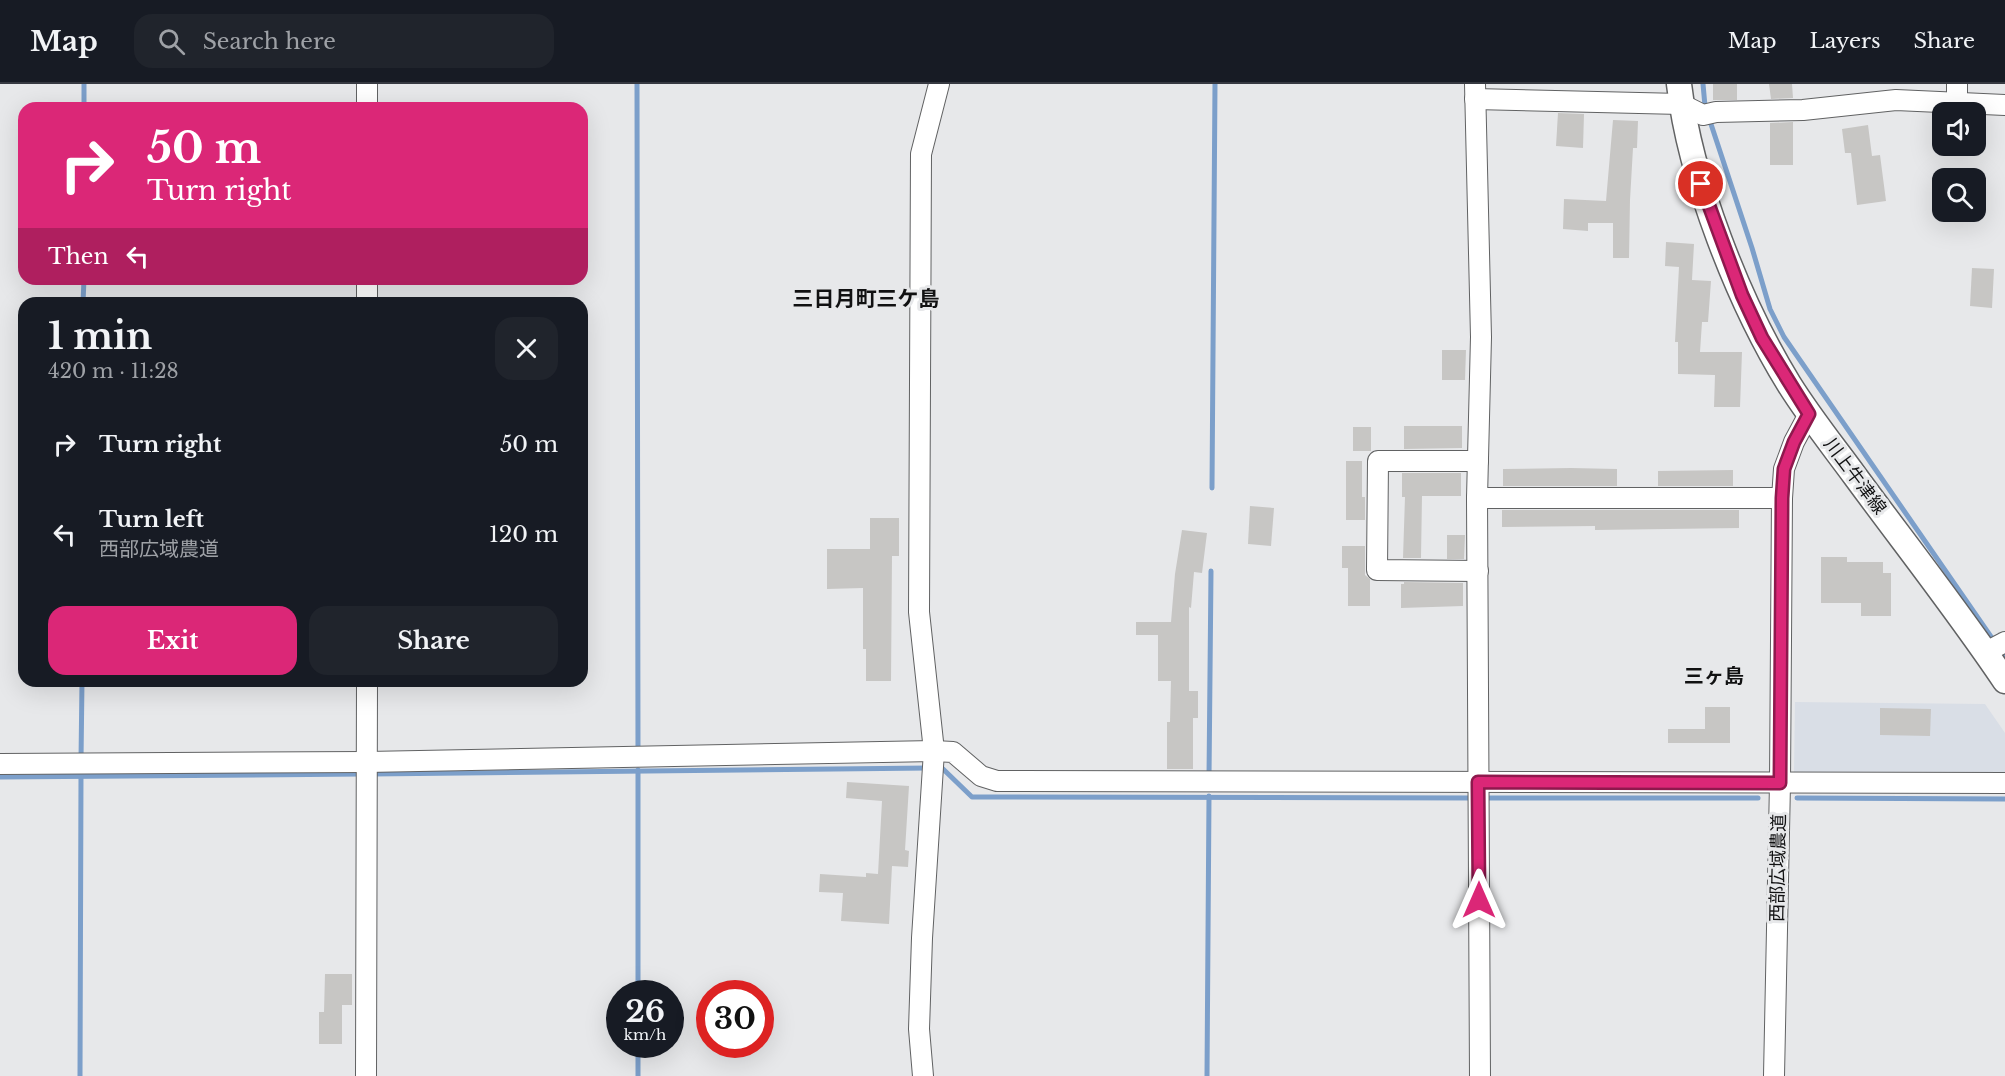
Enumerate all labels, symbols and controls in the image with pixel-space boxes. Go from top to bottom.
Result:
search box [134,14,554,68]
text: Map [30,24,98,59]
icon: search [155,25,188,58]
text: Search here [203,28,336,55]
text: Map [1728,28,1777,54]
text: Layers [1810,28,1881,54]
text: Share [1914,28,1975,54]
map controls [1932,102,1986,222]
button: sound [1932,102,1986,156]
text: 50 m [147,122,261,174]
icon: right [48,126,126,204]
pin [1675,158,1726,209]
icon: arrive [1684,167,1717,200]
button: search [1932,168,1986,222]
text: Turn right [147,174,291,207]
icon: left [121,240,154,273]
text: Then [48,243,109,270]
district label: 三日月町三ケ島 [793,286,940,312]
text: 1 min [48,314,152,359]
button: close [495,317,558,380]
text: 420 m · 11:28 [48,359,179,383]
icon: right [48,428,81,461]
text: Turn right [99,431,221,458]
text: 50 m [500,431,558,458]
street label: 川上牛津線 [1819,433,1891,519]
text: Turn left [99,506,204,533]
icon: left [48,518,81,551]
text: 120 m [489,521,558,548]
text: 西部広域農道 [99,537,219,561]
button: Exit [48,606,297,675]
button: Share [309,606,558,675]
district label: 三ヶ島 [1684,664,1744,688]
street label: 西部広域農道 [1766,814,1790,922]
position arrow [1447,868,1511,932]
speed limit sign: 30 [696,980,774,1058]
text: 26 [625,993,665,1030]
text: km/h [624,1025,666,1044]

